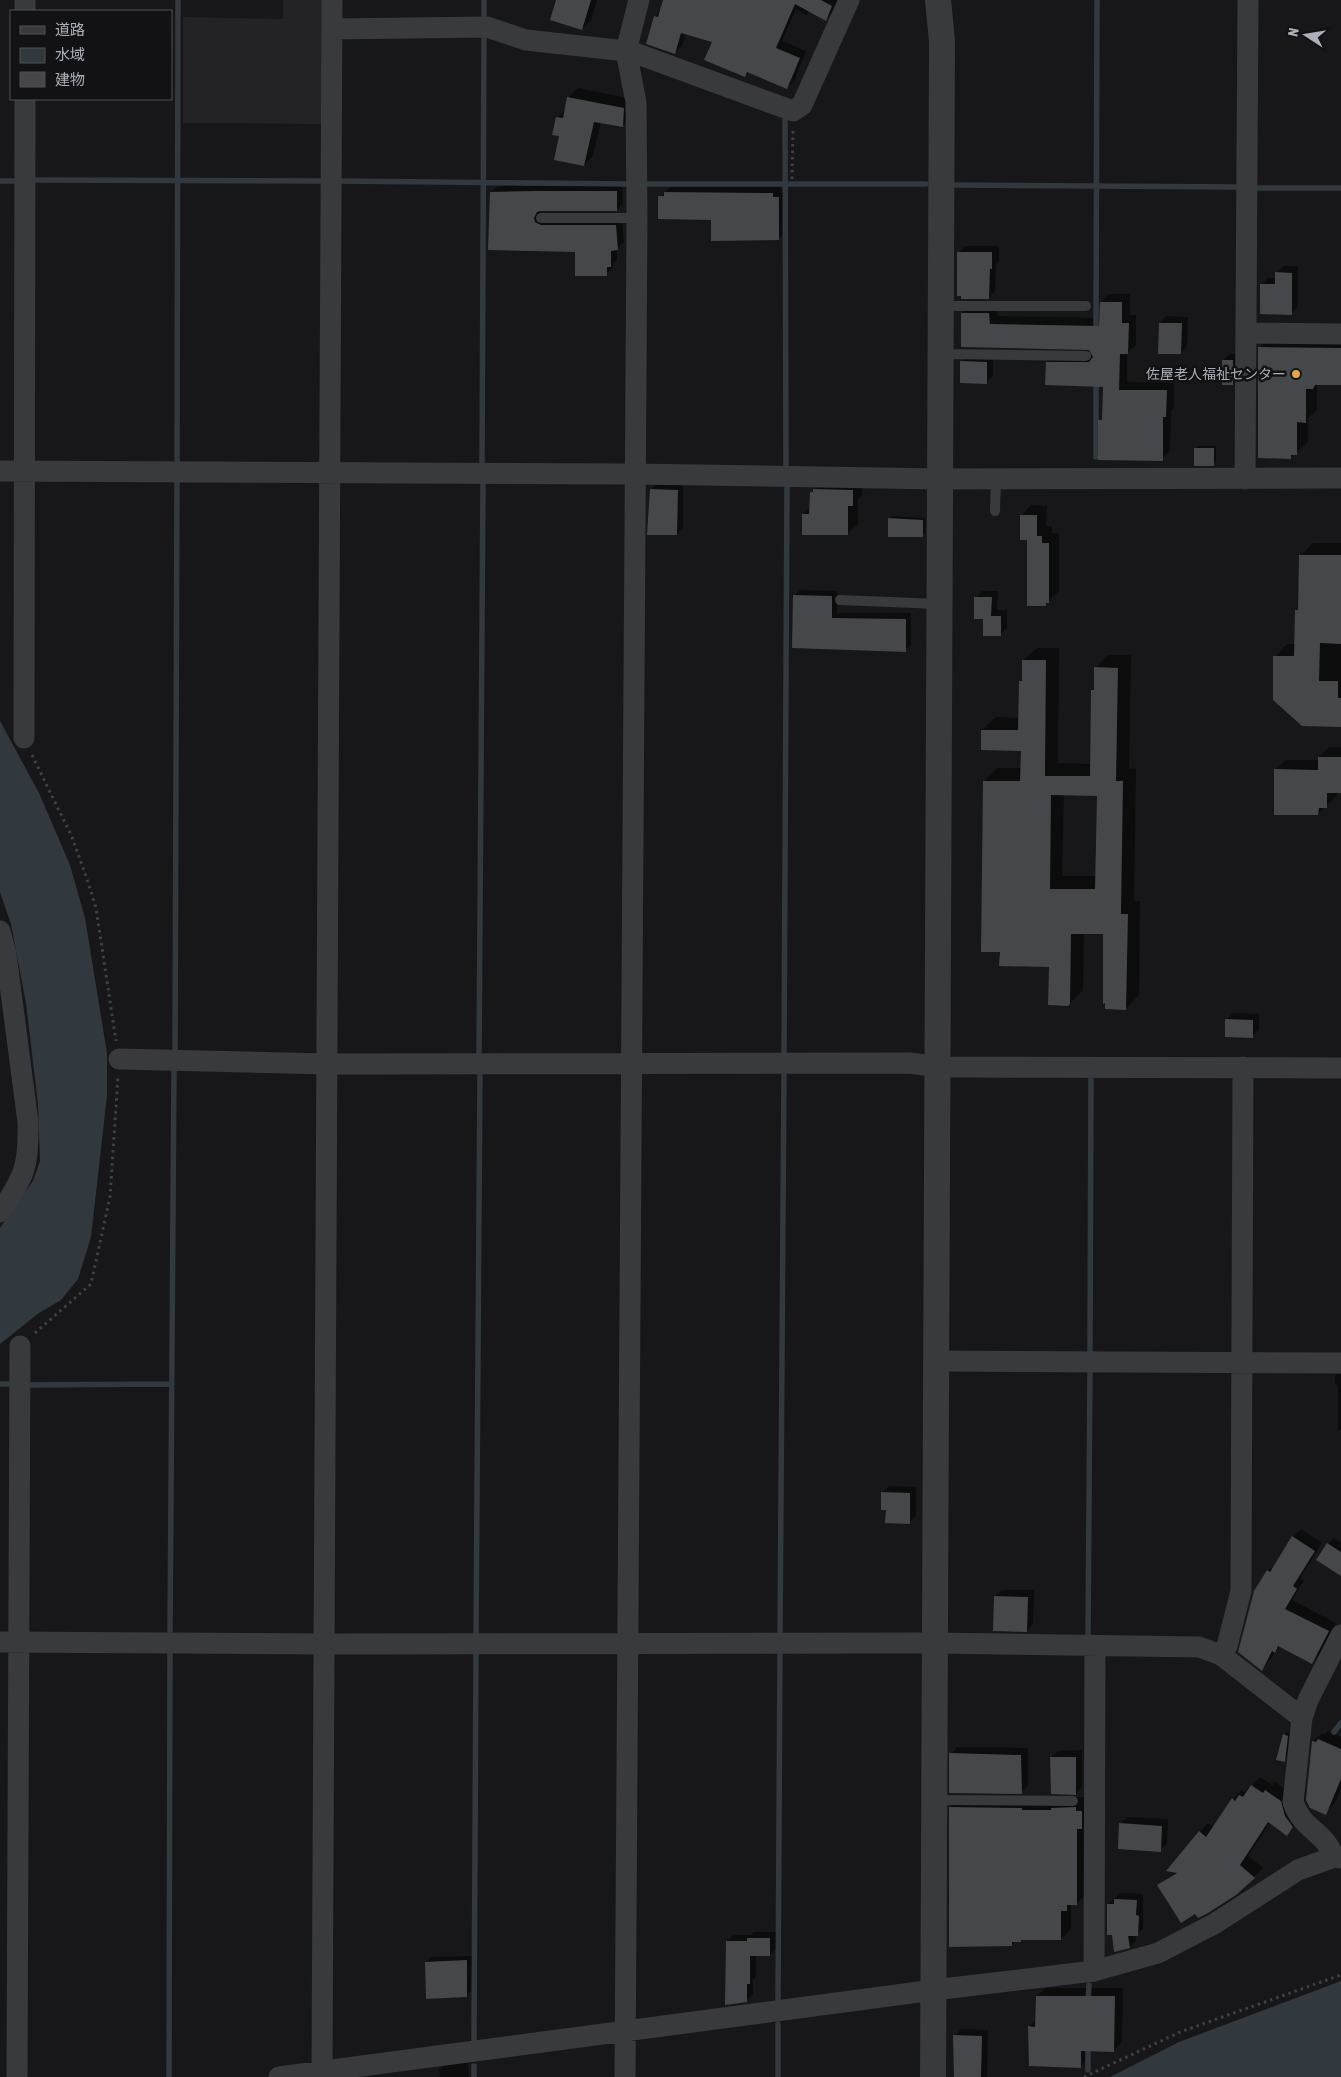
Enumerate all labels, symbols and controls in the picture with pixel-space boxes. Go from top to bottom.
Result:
legend [10,10,172,100]
north arrow [1281,10,1331,60]
text: 道路 [55,21,85,38]
text: N [1285,27,1302,38]
text: 水域 [55,46,85,63]
text: 建物 [55,71,85,88]
place label: 佐屋老人福祉センター [1146,366,1286,382]
marker: 佐屋老人福祉センター [1290,368,1302,380]

